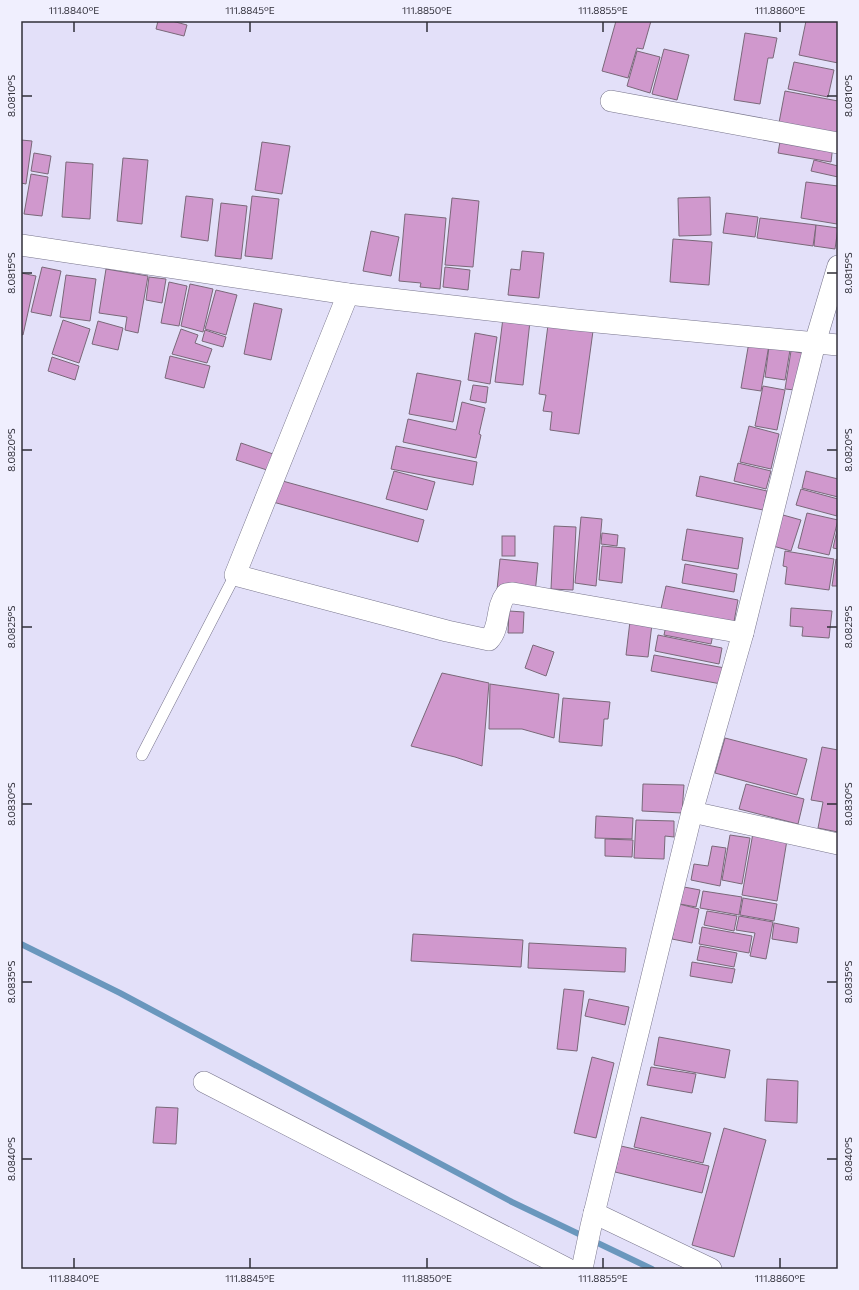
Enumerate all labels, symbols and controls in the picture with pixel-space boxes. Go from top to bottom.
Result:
text: 111.8840°E [49,4,99,16]
text: 111.8845°E [225,4,275,16]
text: 111.8850°E [402,4,452,16]
text: 111.8855°E [578,4,628,16]
text: 111.8860°E [755,4,805,16]
text: 8.0810°S [5,75,17,117]
text: 8.0810°S [842,75,854,117]
text: 8.0815°S [5,252,17,294]
text: 8.0815°S [842,252,854,294]
text: 8.0820°S [5,428,17,472]
text: 8.0820°S [842,428,854,472]
text: 8.0825°S [5,606,17,648]
text: 8.0825°S [842,606,854,648]
text: 8.0830°S [5,782,17,826]
text: 8.0830°S [842,782,854,826]
text: 8.0835°S [5,961,17,1003]
text: 8.0835°S [842,961,854,1003]
text: 8.0840°S [5,1137,17,1181]
text: 8.0840°S [842,1137,854,1181]
text: 111.8840°E [49,1272,99,1284]
text: 111.8845°E [225,1272,275,1284]
text: 111.8850°E [402,1272,452,1284]
text: 111.8855°E [578,1272,628,1284]
text: 111.8860°E [755,1272,805,1284]

